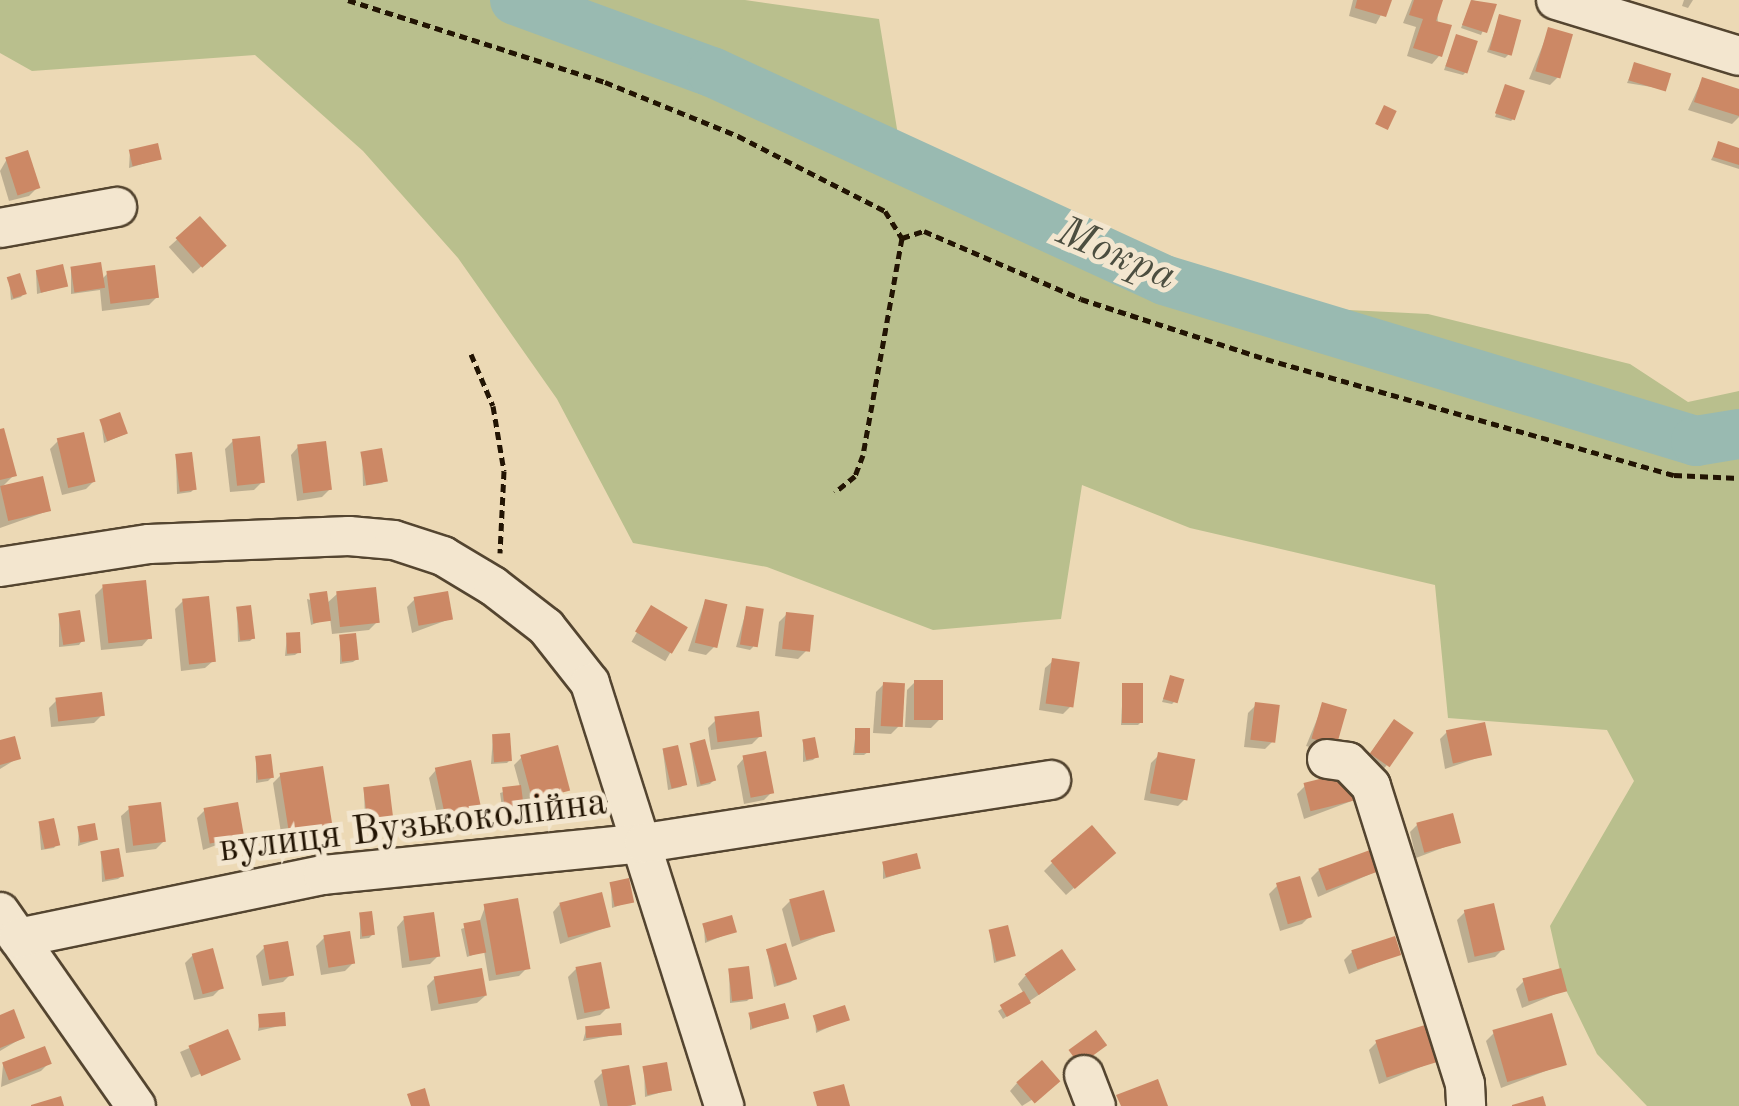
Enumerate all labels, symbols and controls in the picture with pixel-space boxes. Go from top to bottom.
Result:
water label: Мокра [1049,207,1183,303]
street label: вулиця Вузькоколійна [216,779,610,875]

